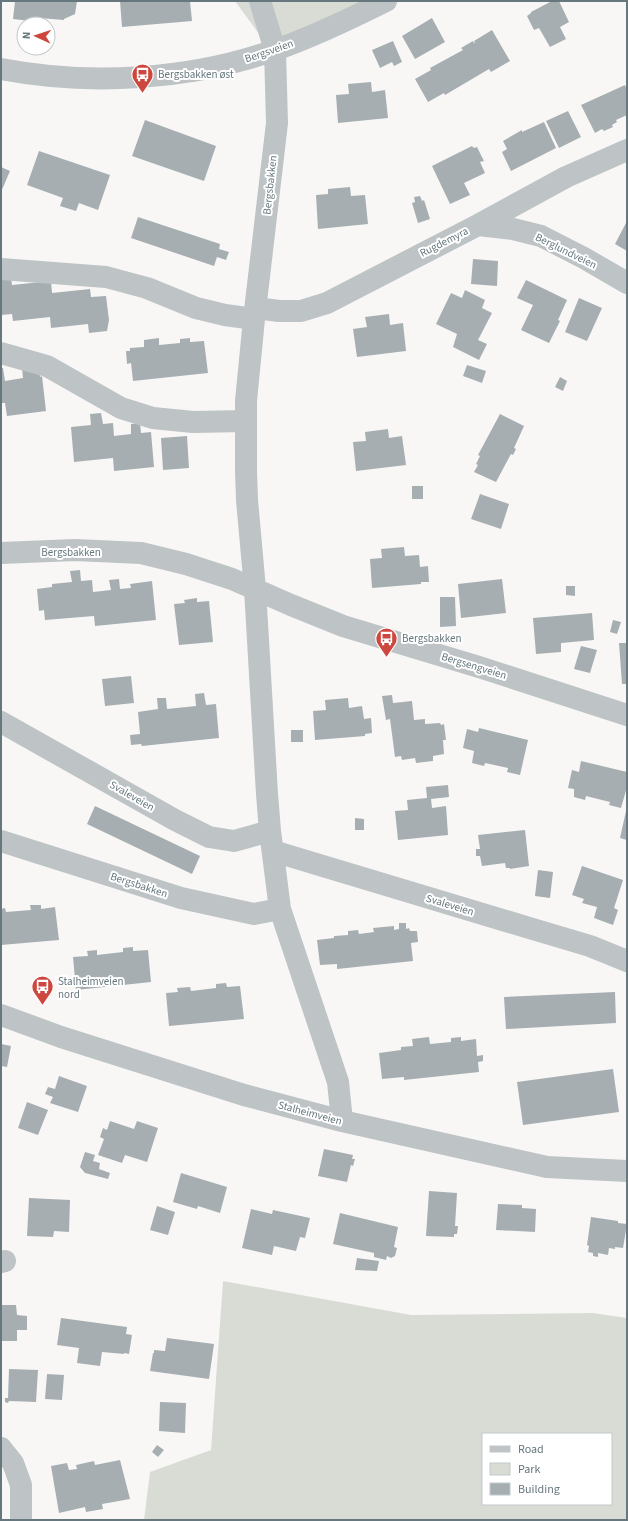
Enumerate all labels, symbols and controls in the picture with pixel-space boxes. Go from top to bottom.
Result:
north arrow [16,16,56,56]
text: N [19,31,34,40]
street label: Bergsveien [243,36,295,66]
bus stop icon: Bergsbakken øst [130,61,156,94]
place label: Bergsbakken øst [158,67,234,82]
street label: Bergsbakken [259,155,281,215]
street label: Rugdemyra [417,223,471,261]
street label: Berglundveien [533,230,599,272]
street label: Bergsbakken [41,545,101,560]
bus stop icon: Bergsbakken [373,625,399,658]
place label: Bergsbakken [402,631,461,646]
street label: Bergsengveien [440,649,508,683]
street label: Svaleveien [107,777,157,815]
street label: Bergsbakken [108,869,170,901]
street label: Svaleveien [424,891,476,919]
bus stop icon: Stalheimveien nord [29,974,55,1007]
place label: Stalheimveien nord [58,974,123,1002]
street label: Stalheimveien [276,1097,344,1129]
legend [482,1433,612,1505]
text: Road [518,1441,544,1458]
text: Park [518,1461,540,1478]
text: Building [518,1481,560,1498]

